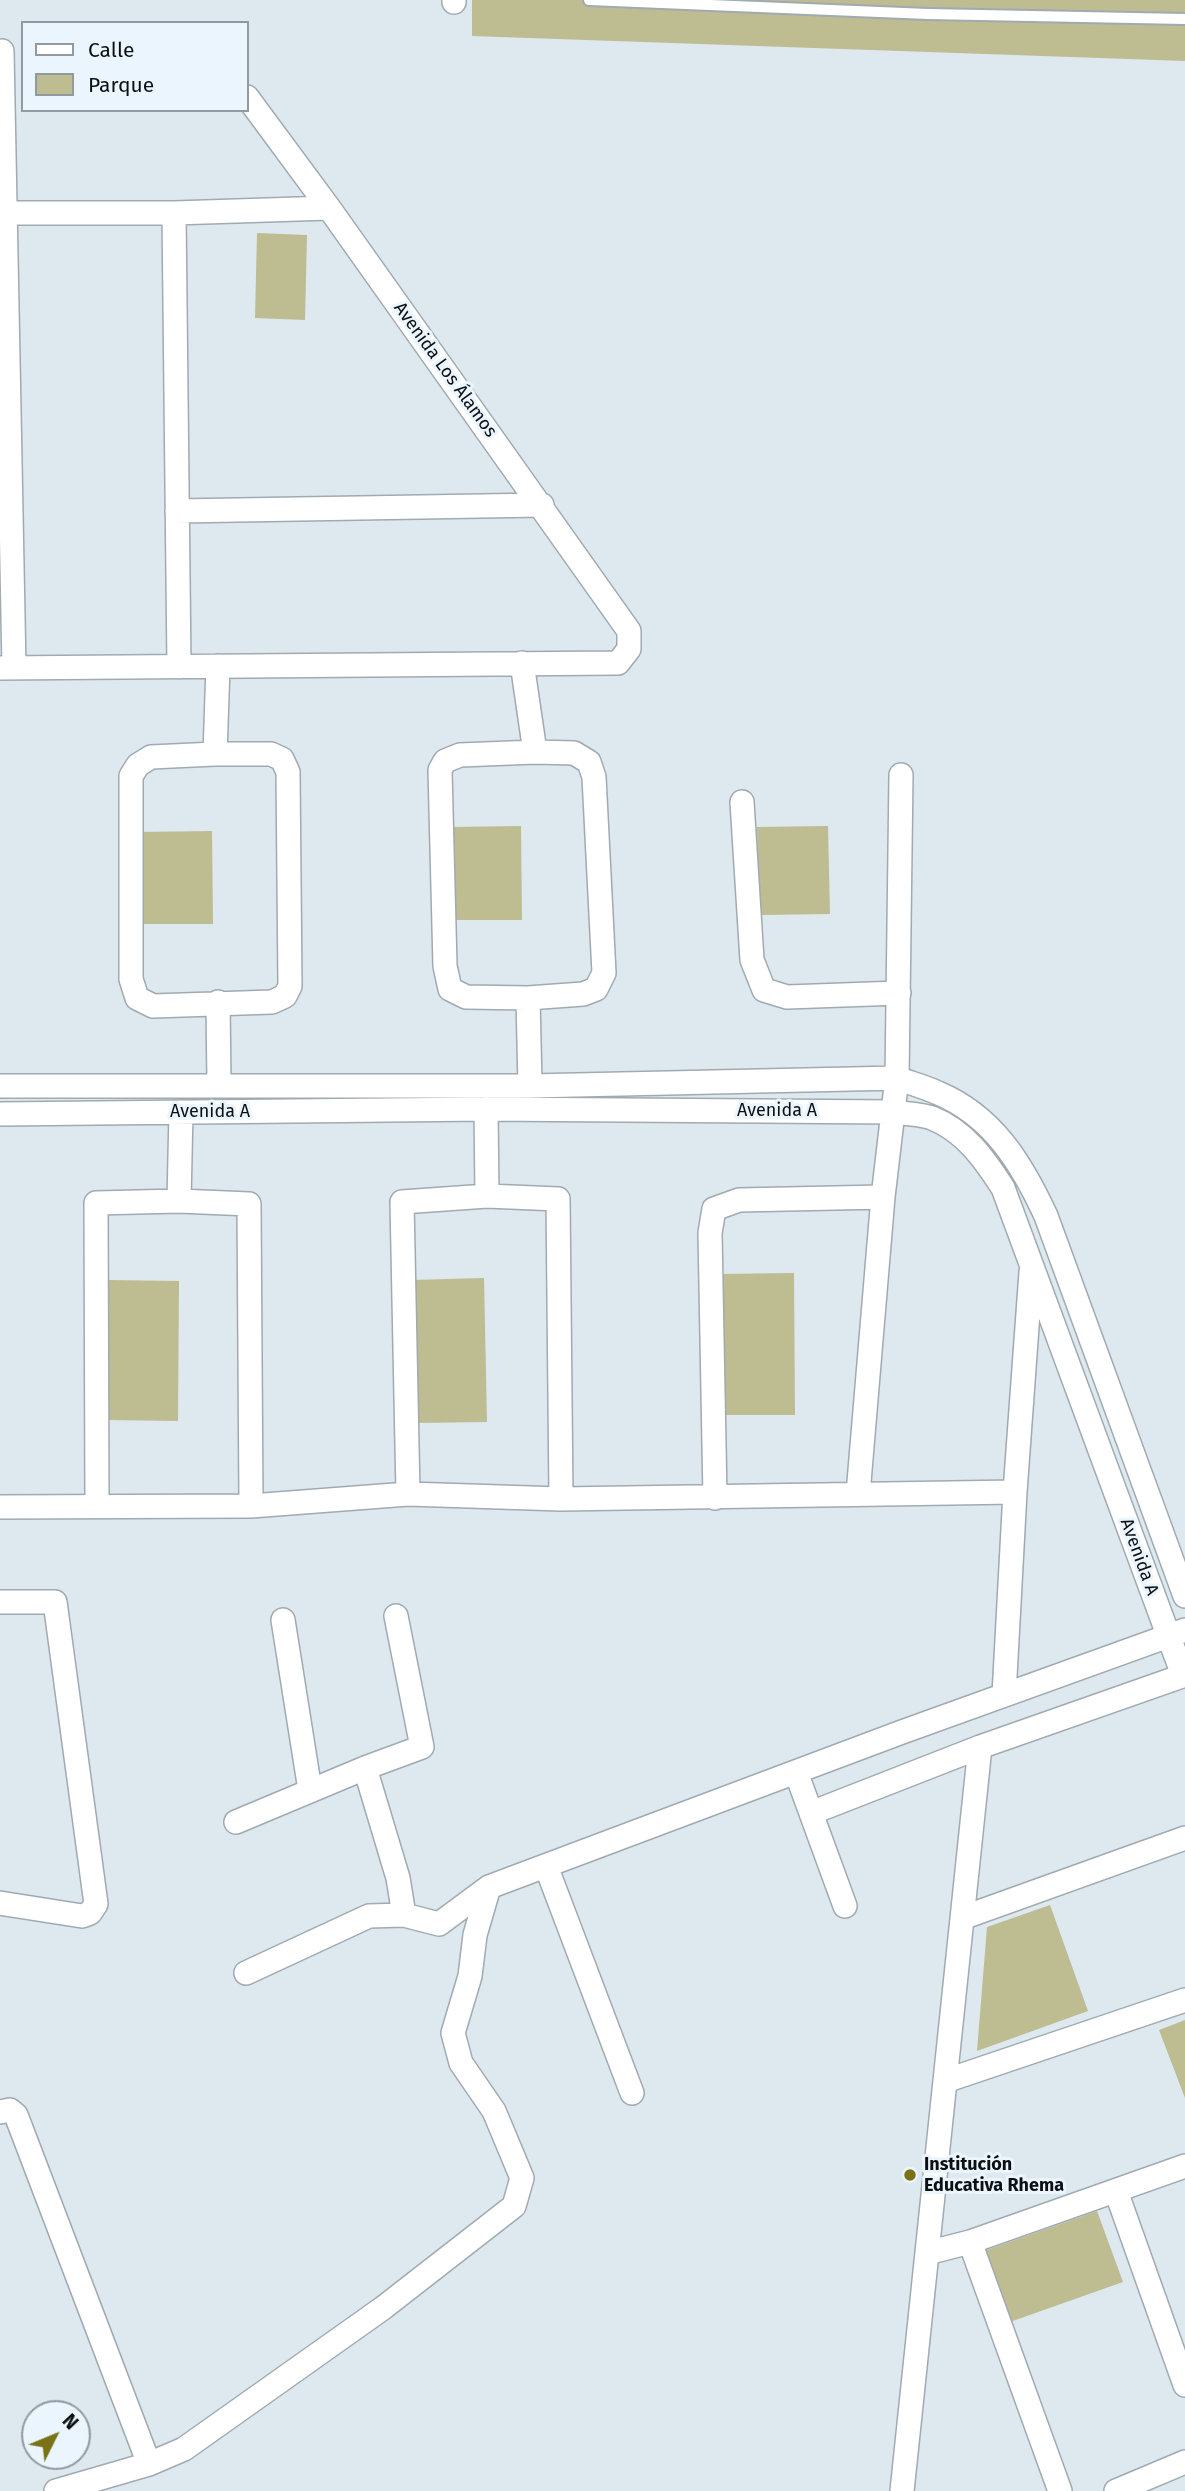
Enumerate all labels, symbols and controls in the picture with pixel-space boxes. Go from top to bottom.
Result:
legend [21,21,248,112]
text: Calle [88,37,134,63]
text: Parque [88,72,154,98]
street label: Avenida Los Álamos [389,298,501,442]
street label: Avenida A [737,1100,817,1122]
street label: Avenida A [170,1101,250,1123]
street label: Avenida A [1115,1516,1163,1598]
place label: Institución Educativa Rhema [924,2154,1064,2196]
marker: Institución Educativa Rhema [902,2167,918,2183]
north arrow [21,2400,91,2470]
text: N [58,2409,83,2434]

